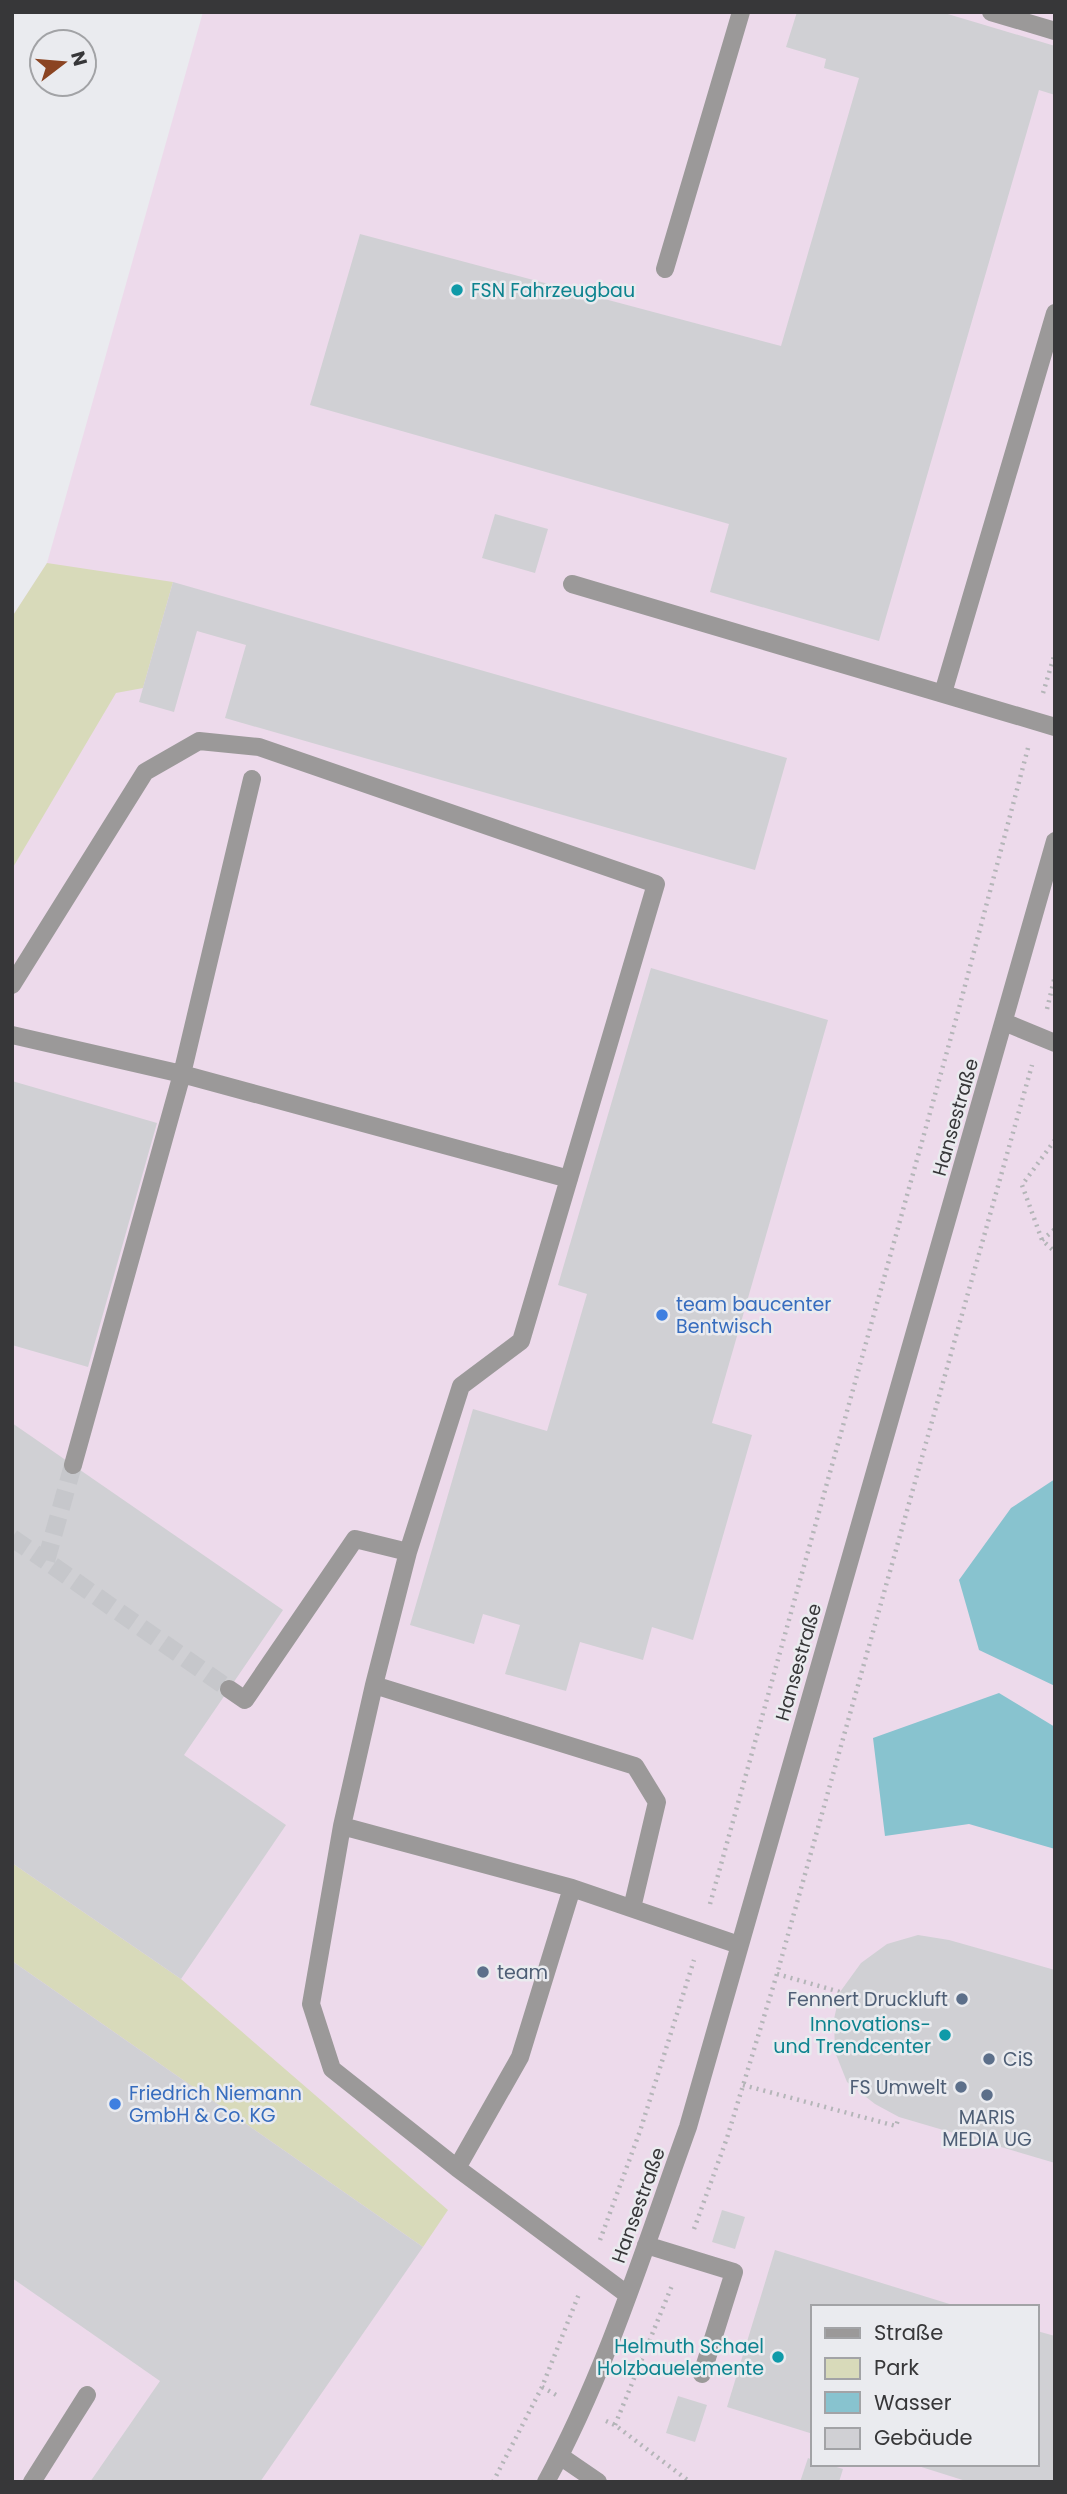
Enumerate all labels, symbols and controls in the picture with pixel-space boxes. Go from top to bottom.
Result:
north arrow [28,28,98,98]
text: N [64,48,94,69]
place label: FSN Fahrzeugbau [471,277,635,304]
marker: FSN Fahrzeugbau [449,282,465,298]
street label: Hansestraße [926,1055,985,1179]
place label: team baucenter Bentwisch [676,1291,831,1340]
marker: team baucenter Bentwisch [654,1307,670,1323]
street label: Hansestraße [769,1600,828,1724]
place label: team [497,1959,548,1986]
marker: team [475,1964,491,1980]
place label: Fennert Druckluft [787,1986,948,2013]
marker: Fennert Druckluft [954,1991,970,2007]
place label: Innovations- und Trendcenter [773,2011,931,2060]
marker: Innovations- und Trendcenter [937,2027,953,2043]
place label: CiS [1003,2046,1034,2073]
marker: CiS [981,2051,997,2067]
place label: FS Umwelt [850,2074,947,2101]
marker: FS Umwelt [953,2079,969,2095]
place label: Friedrich Niemann GmbH & Co. KG [129,2080,302,2129]
marker: MARIS MEDIA UG [979,2087,995,2103]
marker: Friedrich Niemann GmbH & Co. KG [107,2096,123,2112]
place label: MARIS MEDIA UG [942,2104,1032,2153]
street label: Hansestraße [605,2144,672,2267]
legend [811,2305,1039,2466]
text: Straße [874,2318,943,2347]
place label: Helmuth Schael Holzbauelemente [597,2333,764,2382]
marker: Helmuth Schael Holzbauelemente [770,2349,786,2365]
text: Park [874,2353,919,2382]
text: Wasser [874,2388,952,2417]
text: Gebäude [874,2423,972,2452]

